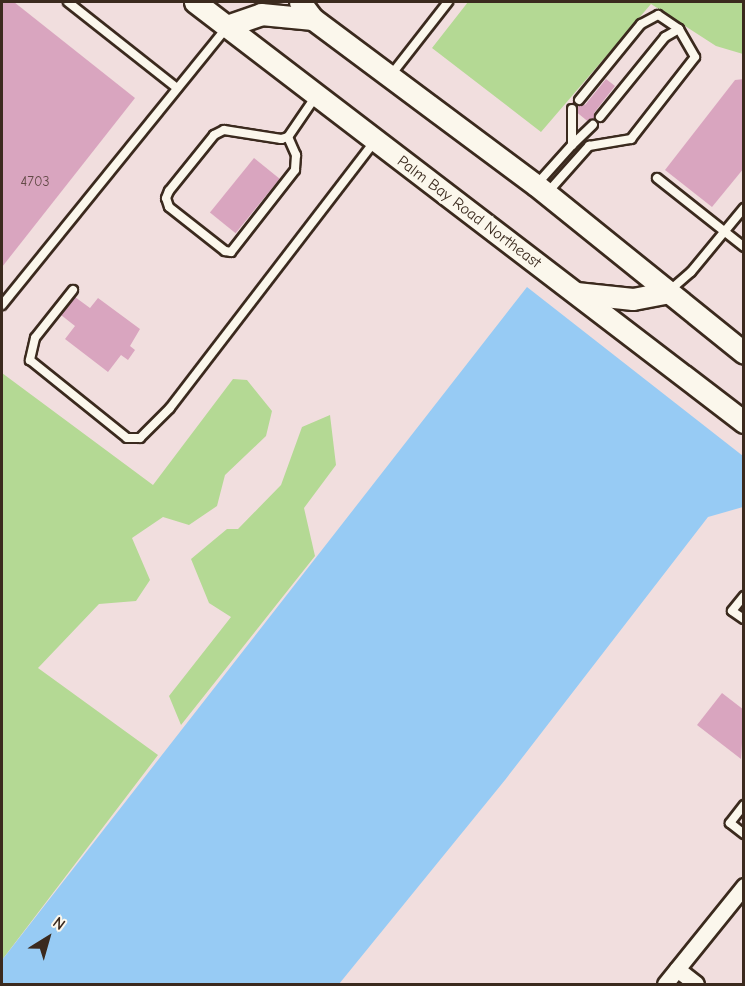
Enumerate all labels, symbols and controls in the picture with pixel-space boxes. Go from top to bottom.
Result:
street label: Palm Bay Road Northeast [393,152,545,272]
house number: 4703 [20,174,50,190]
north arrow [18,908,78,968]
text: N [49,913,68,934]

